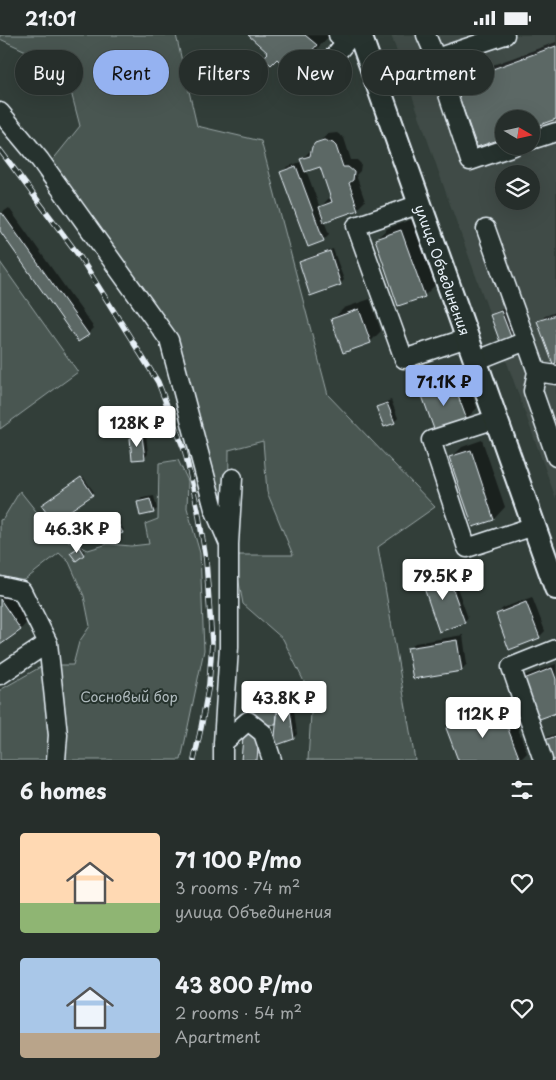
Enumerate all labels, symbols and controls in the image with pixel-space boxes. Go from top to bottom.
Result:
text: 21:01 [25,4,76,32]
chip: Buy [15,50,83,95]
chip: Rent [93,50,169,95]
chip: Filters [179,50,268,95]
chip: New [278,50,352,95]
chip: Apartment [362,50,494,95]
north arrow [495,110,540,155]
map controls [495,110,540,210]
button: layers [495,165,540,210]
street label: улица Объединения [410,201,476,338]
pin: 71.1K ₽ [398,365,490,407]
text: 71.1K ₽ [417,369,472,393]
pin: 128K ₽ [96,405,178,448]
text: 128K ₽ [110,410,164,434]
pin: 46.3K ₽ [31,511,123,554]
text: 46.3K ₽ [45,516,109,540]
pin: 79.5K ₽ [397,559,489,601]
text: 79.5K ₽ [414,563,472,587]
pin: 43.8K ₽ [238,681,330,723]
text: 43.8K ₽ [252,685,316,709]
park label: Сосновый бор [80,686,178,707]
pin: 112K ₽ [442,697,524,739]
text: 112K ₽ [457,701,509,725]
text: 6 homes [20,774,106,806]
icon: filters [508,776,536,804]
text: 71 100 ₽/mo [175,843,301,875]
icon: home [60,853,120,913]
icon: heart [508,869,536,897]
text: 3 rooms · 74 m² [175,875,300,899]
text: улица Объединения [175,899,332,923]
text: 43 800 ₽/mo [175,968,313,1000]
icon: home [60,978,120,1038]
icon: heart [508,994,536,1022]
text: 2 rooms · 54 m² [175,1000,302,1024]
text: Apartment [175,1024,260,1048]

